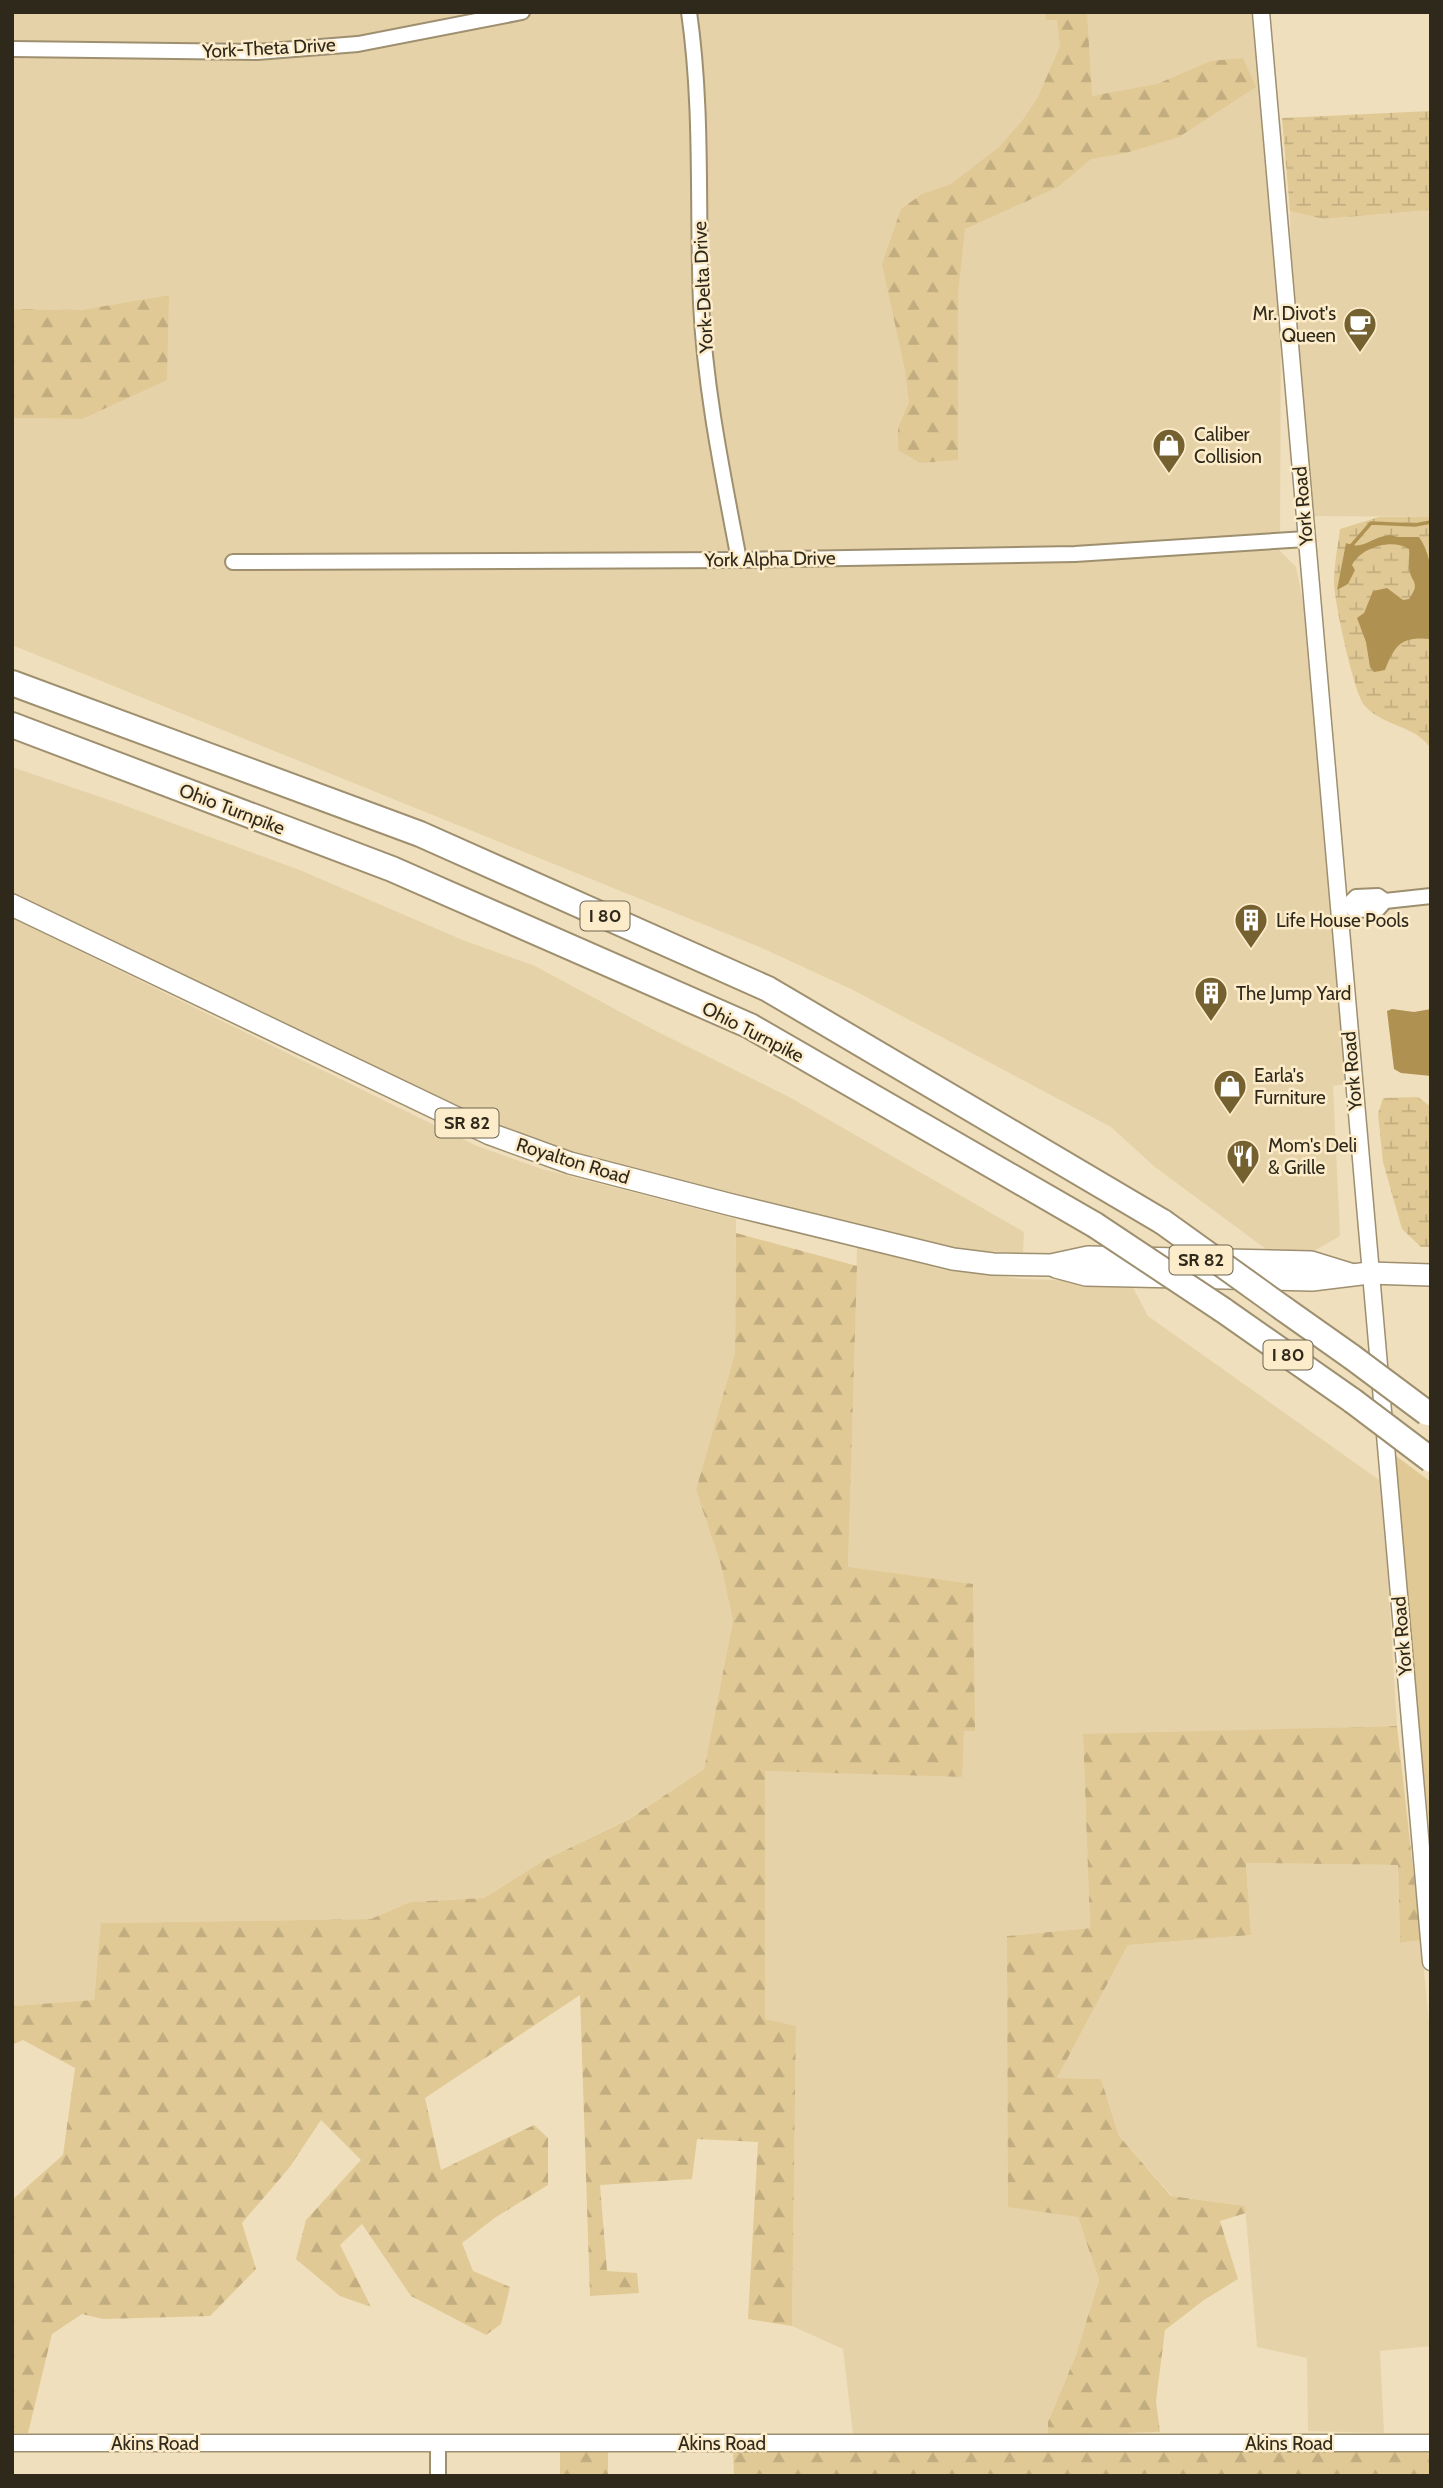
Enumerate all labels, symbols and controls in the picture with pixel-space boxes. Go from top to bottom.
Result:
street label: York-Theta Drive [201,33,337,63]
street label: York-Delta Drive [688,220,718,355]
place label: Mr. Divot's Queen [1253,302,1336,347]
cafe icon: Mr. Divot's Queen [1341,305,1379,354]
place label: Caliber Collision [1194,423,1262,468]
shop icon: Caliber Collision [1150,426,1188,475]
street label: York Road [1288,465,1318,548]
street label: York Alpha Drive [703,546,836,572]
street label: Ohio Turnpike [176,778,288,840]
building icon: Life House Pools [1232,901,1270,950]
road number: I 80 [580,902,630,931]
place label: Life House Pools [1276,909,1409,932]
building icon: The Jump Yard [1192,974,1230,1023]
place label: The Jump Yard [1236,982,1351,1005]
street label: Ohio Turnpike [698,997,808,1068]
street label: York Road [1337,1030,1367,1113]
place label: Earla's Furniture [1254,1064,1326,1109]
shop icon: Earla's Furniture [1211,1067,1249,1116]
road number: SR 82 [435,1108,498,1138]
street label: Royalton Road [514,1133,632,1189]
place label: Mom's Deli & Grille [1268,1134,1357,1179]
restaurant icon: Mom's Deli & Grille [1224,1137,1262,1186]
road number: SR 82 [1170,1246,1232,1274]
road number: I 80 [1264,1340,1312,1370]
street label: York Road [1387,1595,1417,1678]
street label: Akins Road [111,2432,199,2455]
street label: Akins Road [678,2432,766,2455]
street label: Akins Road [1245,2432,1333,2455]

